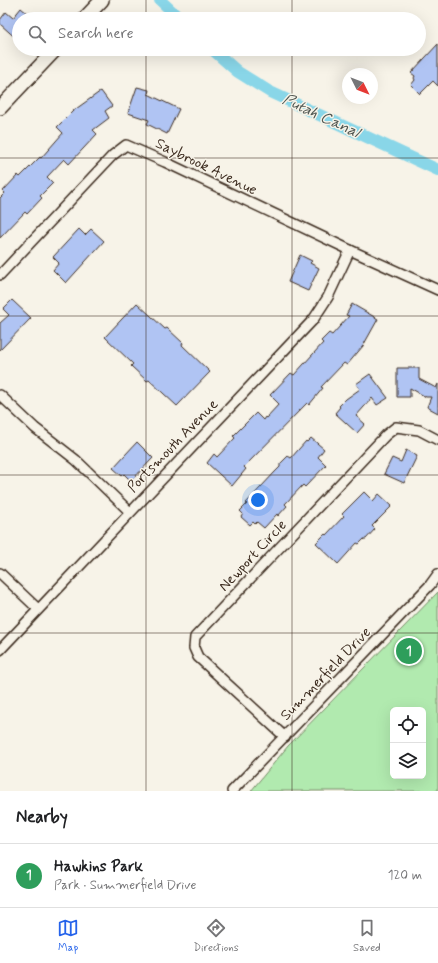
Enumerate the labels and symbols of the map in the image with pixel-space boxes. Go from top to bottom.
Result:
north arrow [342,68,378,104]
water label: Putah Canal [279,89,366,144]
street label: Saybrook Avenue [152,134,260,200]
street label: Portsmouth Avenue [123,395,223,497]
your location [248,490,268,510]
street label: Newport Circle [215,516,292,596]
street label: Summerfield Drive [276,623,376,725]
pin: 1 [396,636,422,666]

